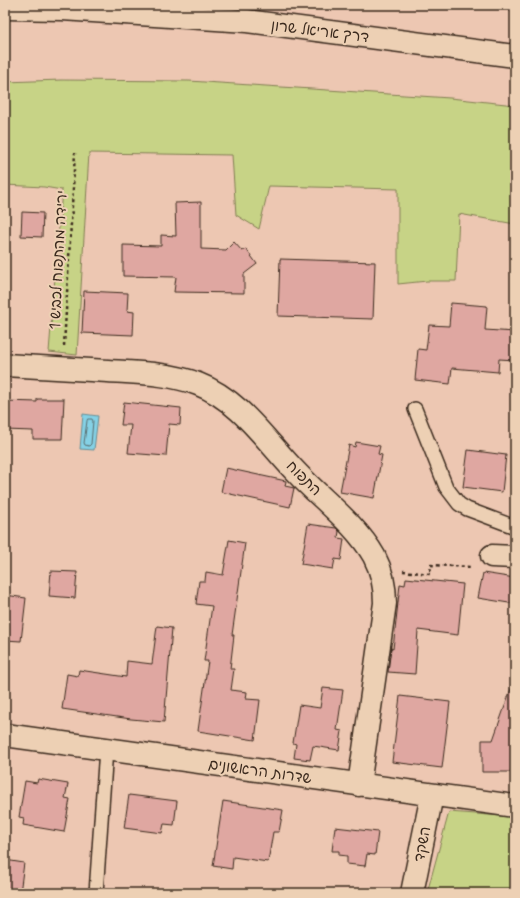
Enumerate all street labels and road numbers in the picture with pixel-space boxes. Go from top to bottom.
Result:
street label: דרך אריאל שרון [270,16,370,48]
street label: ירידה מהתפוח לכביש 1 [45,190,73,330]
street label: התפוח [281,457,325,501]
street label: שדרות הראשונים [207,755,313,789]
street label: השקד [410,825,436,864]

